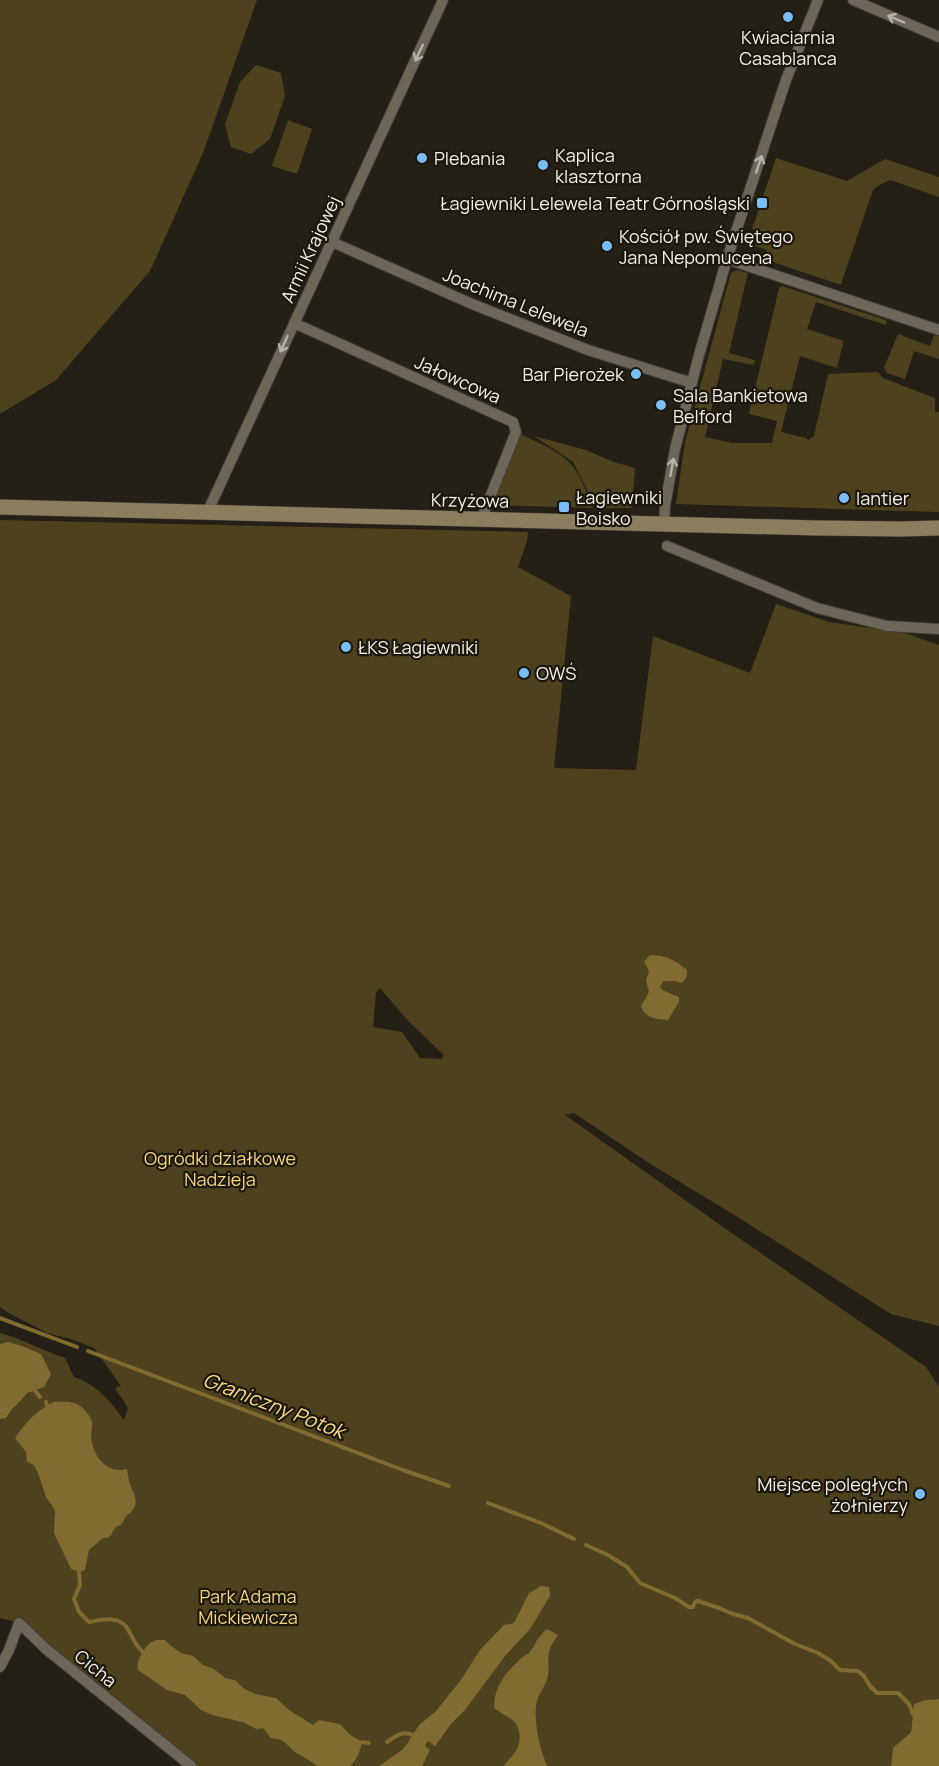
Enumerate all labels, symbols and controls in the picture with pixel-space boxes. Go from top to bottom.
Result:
marker: Kwiaciarnia Casablanca [781,10,795,24]
one-way arrow [887,12,905,23]
place label: Kwiaciarnia Casablanca [739,25,837,70]
one-way arrow [413,44,424,62]
place label: Kaplica klasztorna [555,143,642,188]
place label: Plebania [434,146,505,170]
marker: Plebania [415,151,429,165]
one-way arrow [754,155,765,174]
marker: Kaplica klasztorna [536,158,550,172]
place label: Łagiewniki Lelewela Teatr Górnośląski [440,191,750,215]
street label: Armii Krajowej [275,192,345,306]
marker: Łagiewniki Lelewela Teatr Górnośląski [755,196,769,210]
place label: Kościół pw. Świętego Jana Nepomucena [619,224,793,269]
marker: Kościół pw. Świętego Jana Nepomucena [600,239,614,253]
street label: Joachima Lelewela [440,262,592,342]
one-way arrow [277,335,289,353]
street label: Jałowcowa [411,349,505,409]
place label: Bar Pierożek [522,362,625,386]
marker: Bar Pierożek [629,367,643,381]
place label: Sala Bankietowa Belford [673,383,808,428]
marker: Sala Bankietowa Belford [654,398,668,412]
one-way arrow [667,458,678,477]
place label: Łagiewniki Boisko [576,485,662,530]
place label: lantier [856,486,910,510]
street label: Krzyżowa [431,487,509,513]
marker: lantier [837,491,851,505]
marker: Łagiewniki Boisko [557,500,571,514]
place label: ŁKS Łagiewniki [358,635,478,659]
marker: ŁKS Łagiewniki [339,640,353,654]
place label: OWŚ [536,661,576,685]
marker: OWŚ [517,666,531,680]
park label: Ogródki działkowe Nadzieja [144,1146,296,1191]
water label: Graniczny Potok [199,1366,351,1445]
place label: Miejsce poległych żołnierzy [757,1472,909,1517]
marker: Miejsce poległych żołnierzy [913,1487,927,1501]
park label: Park Adama Mickiewicza [198,1584,298,1629]
street label: Cicha [70,1644,122,1692]

